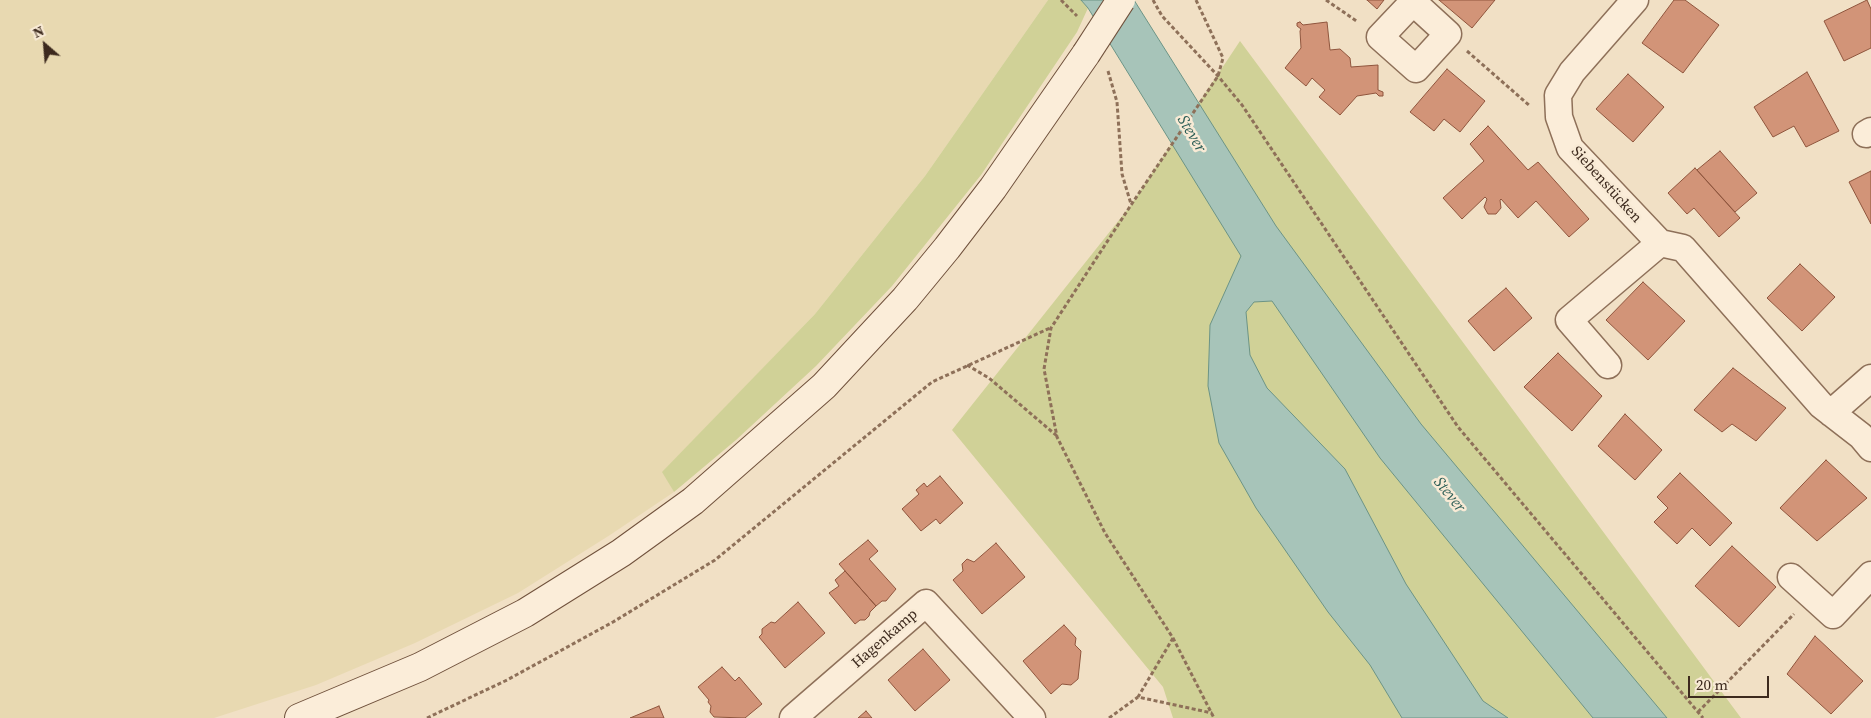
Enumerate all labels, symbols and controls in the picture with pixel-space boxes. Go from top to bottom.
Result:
north arrow [20,20,70,70]
text: N [29,20,47,43]
water label: Stever [1173,112,1209,156]
street label: Siebenstücken [1567,143,1645,227]
water label: Stever [1429,474,1469,516]
street label: Hagenkamp [848,606,922,672]
scale bar [1691,666,1772,698]
text: 20 m [1696,674,1728,695]

